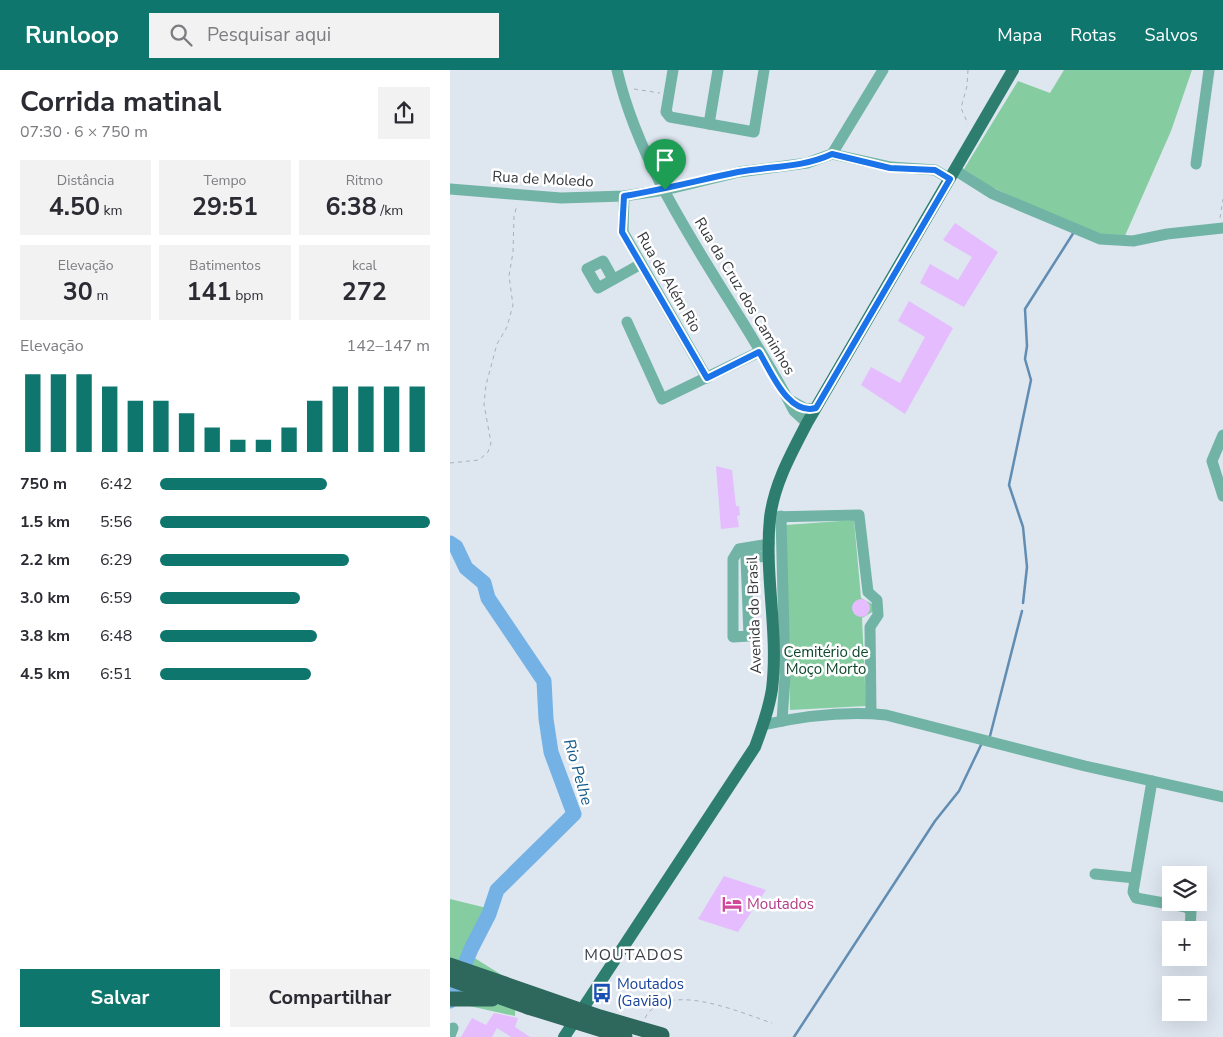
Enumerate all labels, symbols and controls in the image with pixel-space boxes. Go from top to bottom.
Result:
search box [149,13,499,58]
text: Runloop [25,19,119,51]
icon: search [167,21,195,49]
text: Pesquisar aqui [207,22,331,48]
text: Mapa [997,23,1042,47]
text: Rotas [1070,23,1116,47]
text: Salvos [1144,23,1198,47]
text: Corrida matinal [20,83,221,121]
button: share [378,87,430,139]
text: 07:30 · 6 × 750 m [20,121,148,143]
pin [644,139,686,190]
icon: arrive [651,146,679,174]
street label: Rua de Moledo [492,166,594,192]
text: Distância [57,171,115,190]
text: Tempo [204,171,246,190]
text: Ritmo [346,171,383,190]
text: 4.50 [49,190,100,224]
text: 29:51 [192,190,258,224]
text: 6:38 [325,190,377,224]
text: km [100,201,123,220]
text: /km [377,201,403,220]
street label: Rua da Cruz dos Caminhos [690,214,800,378]
street label: Rua de Além Rio [632,228,706,336]
text: Elevação [58,256,114,275]
text: Batimentos [189,256,261,275]
text: kcal [352,256,377,275]
text: 30 [63,275,93,309]
text: 141 [187,275,232,309]
text: 272 [342,275,387,309]
text: m [93,286,108,305]
text: bpm [232,286,263,305]
text: Elevação [20,335,84,357]
text: 142–147 m [347,335,430,357]
text: 750 m [20,473,67,495]
text: 6:42 [100,473,132,495]
text: 1.5 km [20,511,70,533]
text: 5:56 [100,511,132,533]
text: 2.2 km [20,549,70,571]
text: 6:29 [100,549,132,571]
street label: Avenida do Brasil [742,555,766,674]
text: 3.0 km [20,587,70,609]
text: 6:59 [100,587,132,609]
text: 3.8 km [20,625,70,647]
text: 6:48 [100,625,132,647]
park label: Cemitério de Moço Morto [784,642,868,679]
text: 4.5 km [20,663,70,685]
text: 6:51 [100,663,132,685]
water label: Rio Pelhe [558,736,598,808]
map controls [1162,866,1207,1021]
button: layers [1162,866,1207,911]
hotel icon: Moutados [721,893,743,915]
place label: Moutados [747,894,814,914]
button: + [1162,921,1207,966]
district label: MOUTADOS [584,944,684,966]
button: Salvar [20,969,220,1027]
button: Compartilhar [230,969,430,1027]
place label: Moutados (Gavião) [617,974,684,1011]
button: − [1162,976,1207,1021]
bus stop icon: Moutados (Gavião) [591,982,613,1004]

